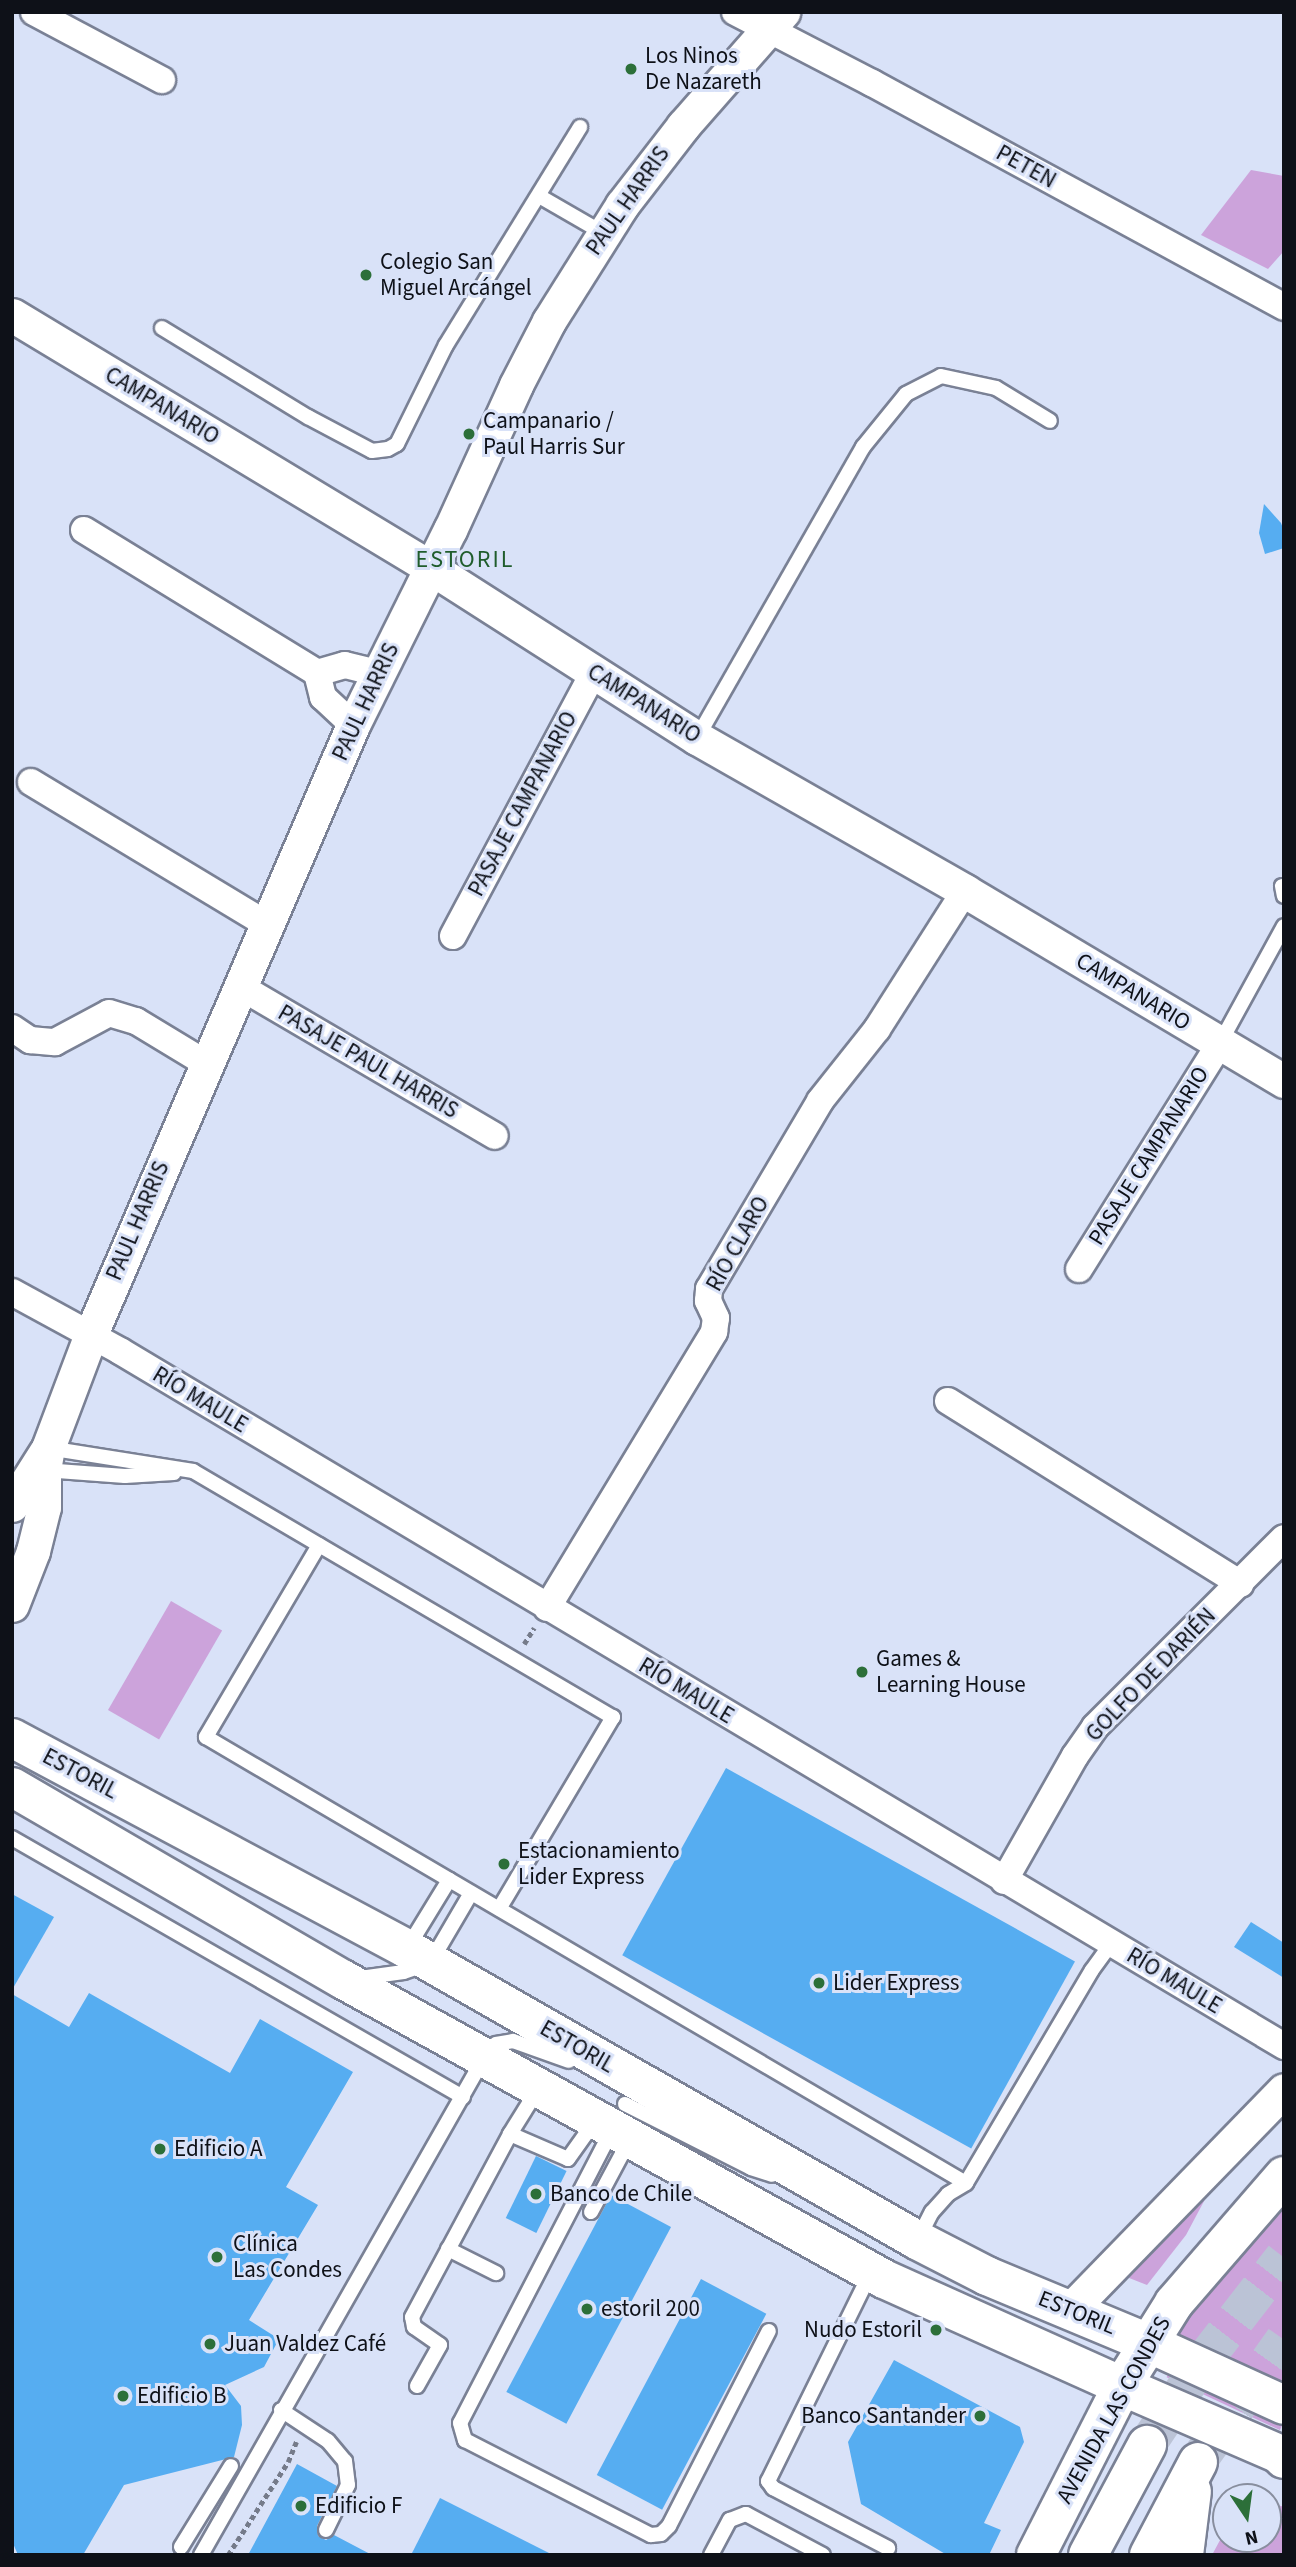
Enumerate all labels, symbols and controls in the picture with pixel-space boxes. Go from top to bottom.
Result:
place label: Los Ninos De Nazareth [645,42,762,96]
marker: Los Ninos De Nazareth [623,61,639,77]
street label: PETEN [991,139,1061,195]
street label: PAUL HARRIS [580,141,676,261]
place label: Colegio San Miguel Arcángel [380,248,532,302]
marker: Colegio San Miguel Arcángel [358,267,374,283]
street label: CAMPANARIO [100,361,224,451]
place label: Campanario / Paul Harris Sur [483,407,625,461]
marker: Campanario / Paul Harris Sur [461,426,477,442]
district label: ESTORIL [416,546,514,574]
street label: PAUL HARRIS [327,639,405,765]
street label: CAMPANARIO [582,658,706,750]
street label: PASAJE CAMPANARIO [463,707,583,901]
street label: CAMPANARIO [1071,947,1195,1037]
street label: PASAJE PAUL HARRIS [273,999,463,1125]
street label: PASAJE CAMPANARIO [1083,1062,1215,1250]
street label: PAUL HARRIS [101,1157,175,1285]
street label: RÍO CLARO [701,1192,775,1296]
street label: RÍO MAULE [147,1361,253,1439]
street label: GOLFO DE DARIÉN [1080,1602,1222,1748]
place label: Games & Learning House [876,1645,1026,1699]
street label: RÍO MAULE [633,1652,739,1730]
marker: Games & Learning House [854,1664,870,1680]
street label: ESTORIL [38,1743,122,1805]
place label: Estacionamiento Lider Express [518,1837,680,1891]
marker: Estacionamiento Lider Express [496,1856,512,1872]
street label: RÍO MAULE [1121,1942,1227,2020]
place label: Lider Express [833,1969,959,1997]
marker: Lider Express [811,1975,827,1991]
street label: ESTORIL [535,2015,619,2079]
place label: Edificio A [174,2135,262,2163]
marker: Edificio A [152,2141,168,2157]
place label: Banco de Chile [550,2180,692,2208]
marker: Banco de Chile [528,2186,544,2202]
place label: Clínica Las Condes [233,2230,342,2284]
marker: Clínica Las Condes [207,2247,227,2267]
street label: ESTORIL [1034,2285,1120,2341]
place label: estoril 200 [601,2295,700,2323]
marker: estoril 200 [579,2301,595,2317]
street label: AVENIDA LAS CONDES [1051,2312,1177,2508]
place label: Nudo Estoril [804,2316,922,2344]
marker: Nudo Estoril [928,2322,944,2338]
place label: Juan Valdez Café [224,2330,386,2358]
marker: Juan Valdez Café [202,2336,218,2352]
place label: Edificio B [137,2382,226,2410]
marker: Edificio B [115,2388,131,2404]
place label: Banco Santander [801,2402,966,2430]
marker: Banco Santander [972,2408,988,2424]
north arrow [1212,2483,1282,2553]
place label: Edificio F [315,2492,402,2520]
marker: Edificio F [293,2498,309,2514]
text: N [1242,2522,1261,2552]

